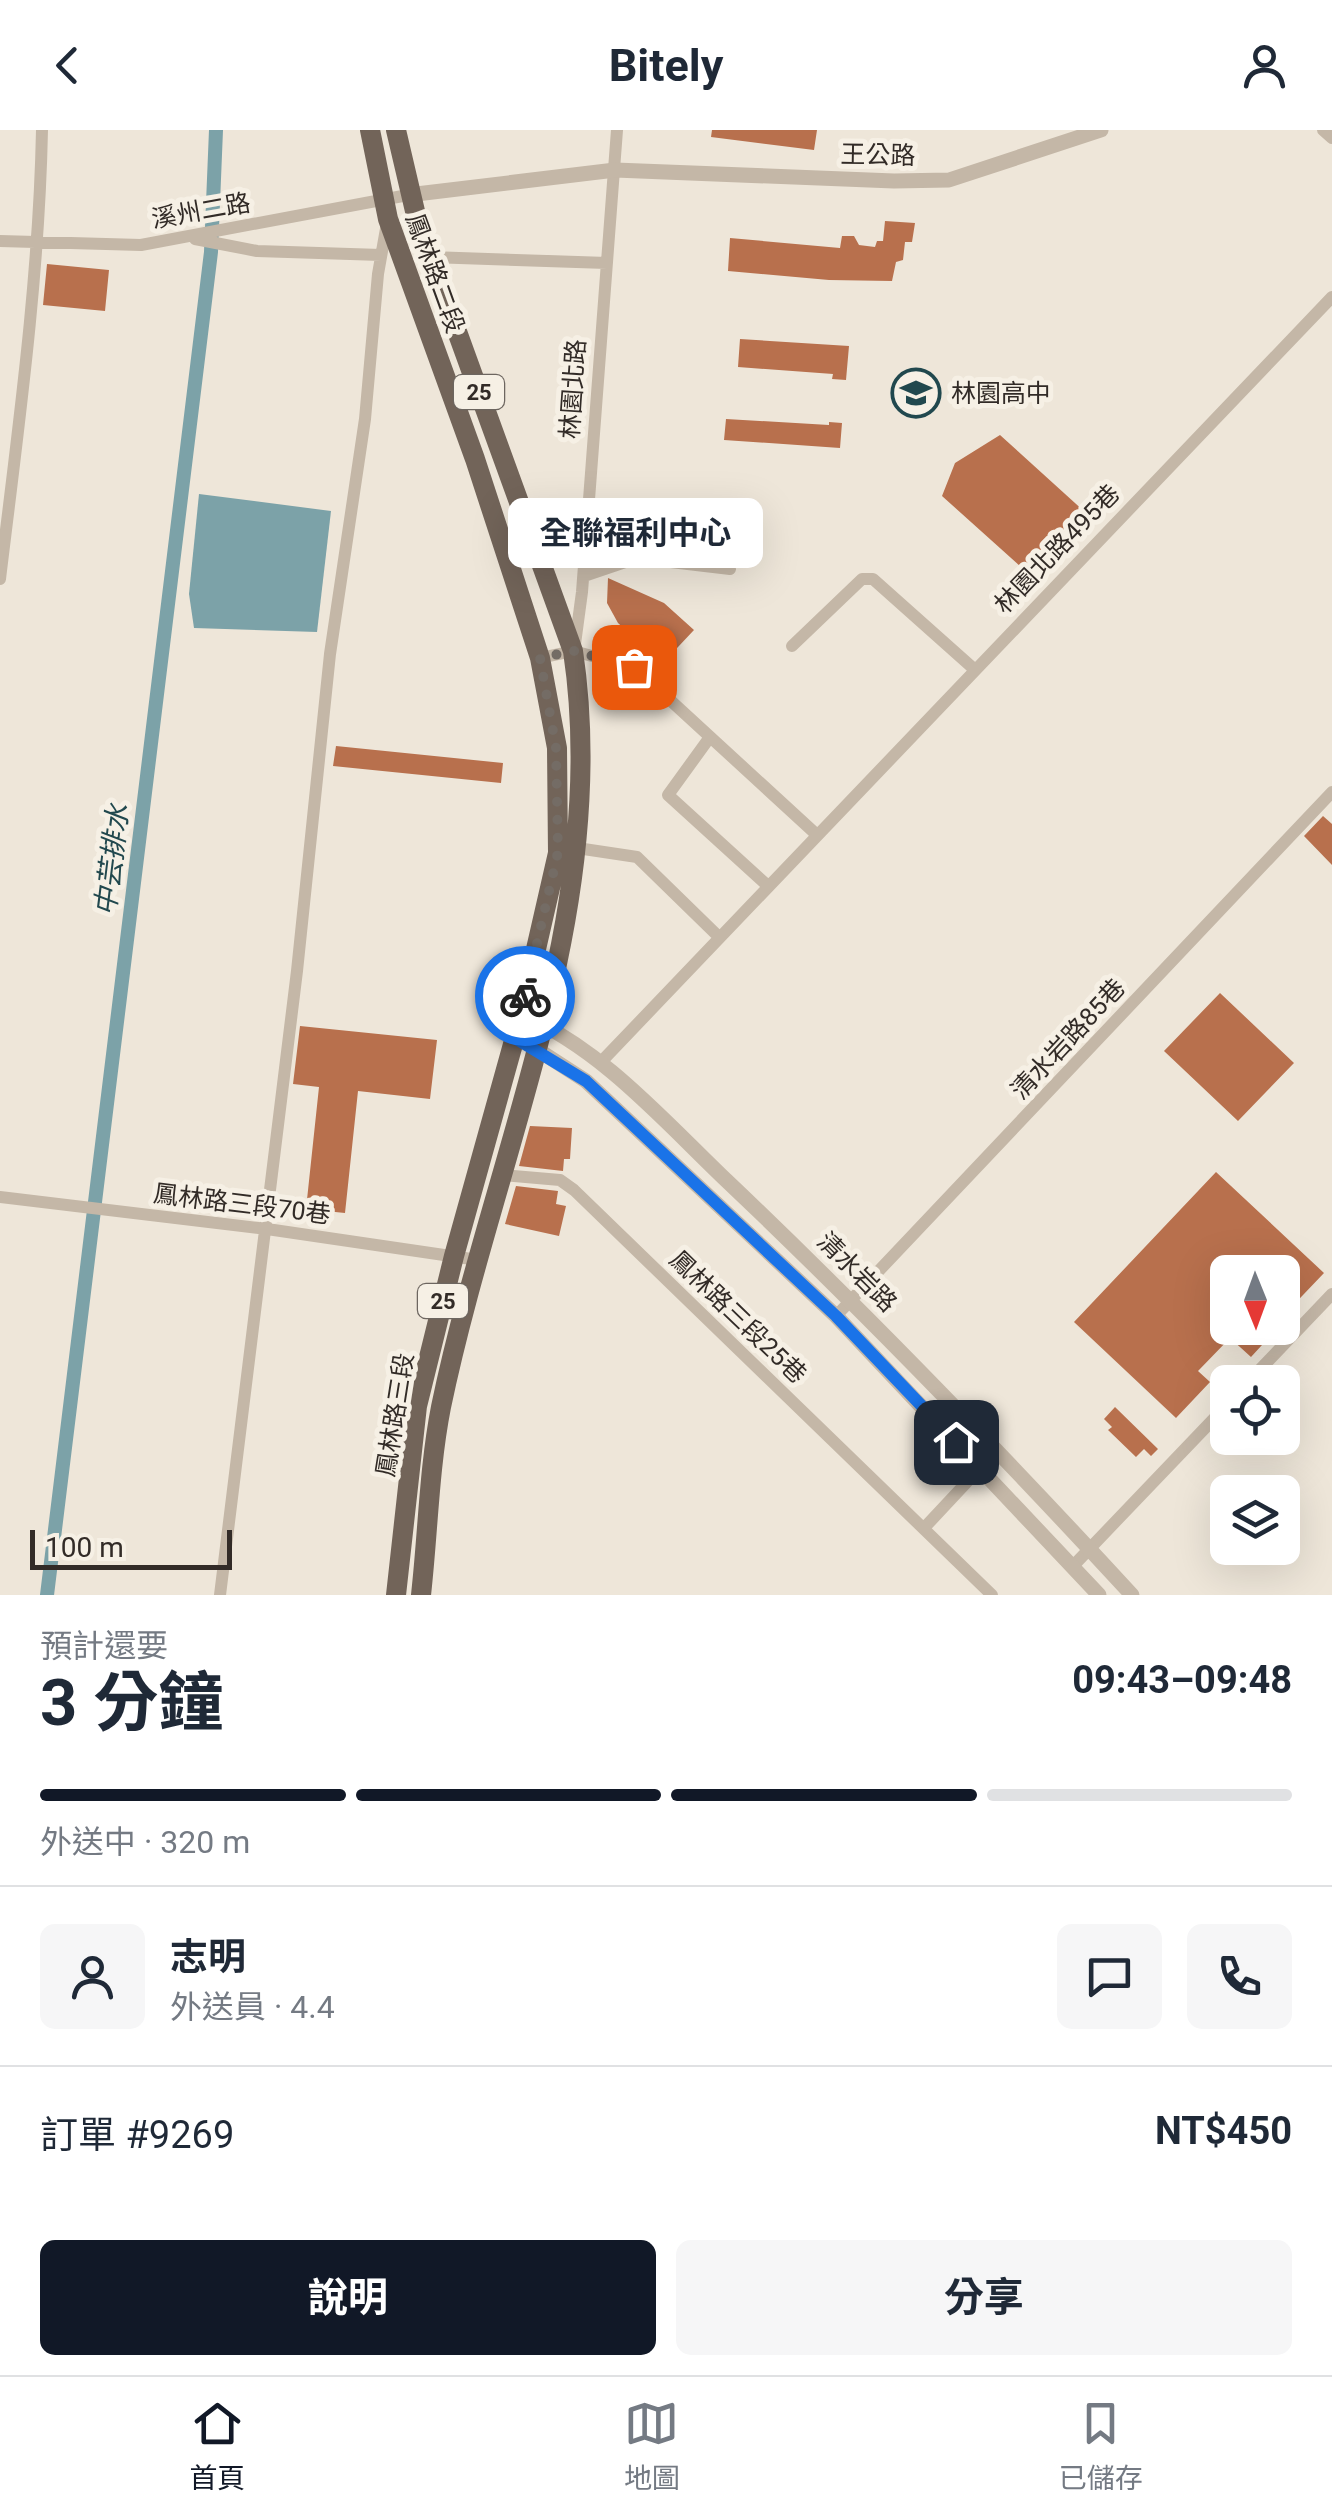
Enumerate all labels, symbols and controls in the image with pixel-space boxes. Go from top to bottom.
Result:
icon: back [40,38,95,93]
icon: person [1237,38,1292,93]
text: Bitely [609,39,723,92]
street label: 王公路 [840,140,916,170]
street label: 溪州二路 [149,188,253,234]
street label: 鳳林路二段 [400,209,470,337]
street label: 林園北路 [555,338,591,440]
school or university icon: 林園高中 [890,367,942,419]
road number: 25 [454,375,504,409]
place label: 林園高中 [951,379,1051,408]
street label: 林園北路495巷 [989,479,1125,619]
callout: 全聯福利中心 [506,497,762,567]
text: 全聯福利中心 [539,514,732,552]
pin [592,625,677,710]
icon: bag [607,640,662,695]
water label: 中芸排水 [89,800,135,918]
courier [475,946,575,1046]
icon: bike [498,969,553,1024]
street label: 清水岩路85巷 [1005,973,1131,1105]
street label: 鳳林路三段70巷 [152,1179,332,1229]
street label: 清水岩路 [811,1226,903,1318]
street label: 鳳林路三段25巷 [664,1245,812,1389]
north arrow [1210,1255,1300,1345]
map controls [1210,1255,1300,1565]
road number: 25 [418,1284,468,1318]
street label: 鳳林路三段 [371,1351,419,1479]
button: locate [1210,1365,1300,1455]
pin [914,1400,999,1485]
icon: home [929,1415,984,1470]
button: layers [1210,1475,1300,1565]
scale bar [30,1525,232,1570]
text: 100 m [45,1531,124,1564]
text: 預計還要 [40,1627,168,1665]
text: 09:43–09:48 [1072,1658,1292,1702]
text: 3 分鐘 [40,1665,223,1741]
text: 外送中 · 320 m [40,1823,250,1861]
button: person [40,1924,145,2029]
button: chat [1057,1924,1162,2029]
button: phone [1187,1924,1292,2029]
text: 志明 [170,1935,246,1979]
text: 外送員 · 4.4 [170,1988,335,2026]
text: NT$450 [1155,2109,1292,2153]
text: 訂單 #9269 [40,2113,234,2157]
button: 說明 [40,2240,656,2355]
button: 分享 [676,2240,1292,2355]
tab: 首頁 [189,2396,245,2496]
tab: 地圖 [624,2396,680,2496]
tab: 已儲存 [1059,2396,1143,2496]

